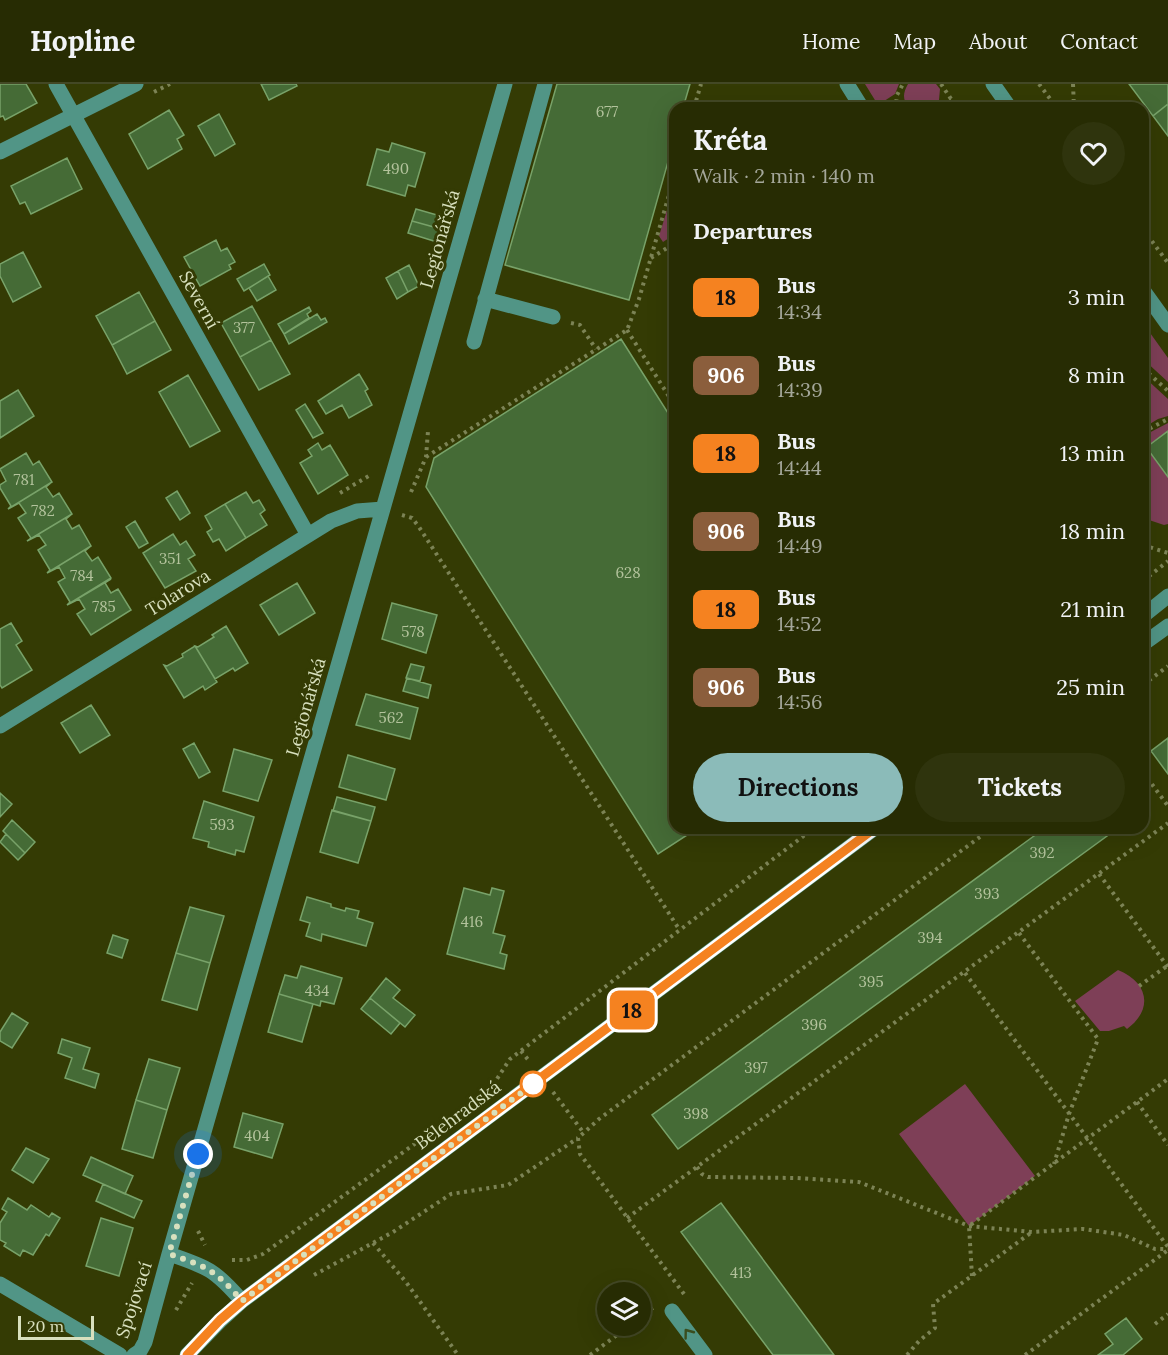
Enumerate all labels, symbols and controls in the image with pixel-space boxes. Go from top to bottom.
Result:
text: Hopline [30,23,135,59]
text: Home [802,28,860,55]
text: Map [893,28,936,55]
text: About [969,28,1027,55]
text: Contact [1060,28,1138,55]
house number: 677 [596,102,618,121]
text: Kréta [693,122,767,158]
button: heart [1062,122,1125,185]
house number: 490 [383,159,409,178]
text: Walk · 2 min · 140 m [693,163,875,188]
street label: Legionářská [414,187,465,291]
text: Departures [693,217,812,245]
street label: Severní [174,267,225,333]
text: Bus [777,271,816,299]
text: 3 min [1068,283,1125,311]
text: 18 [716,284,736,311]
text: 14:34 [777,299,822,324]
house number: 377 [233,318,255,337]
text: Bus [777,349,816,377]
text: 8 min [1068,361,1125,389]
text: 906 [707,362,745,389]
text: 14:39 [777,377,823,402]
text: Bus [777,427,816,455]
text: 13 min [1060,439,1125,467]
text: 18 [716,440,736,467]
text: 14:44 [777,455,822,480]
house number: 781 [14,470,34,489]
house number: 782 [31,501,55,520]
text: Bus [777,505,816,533]
text: 18 min [1060,517,1125,545]
text: 906 [707,518,745,545]
text: 14:49 [777,533,823,558]
house number: 351 [159,549,181,568]
house number: 628 [615,563,641,582]
street label: Tolarova [141,564,214,621]
house number: 784 [70,566,94,585]
text: Bus [777,583,816,611]
text: 21 min [1060,595,1125,623]
text: 18 [716,596,736,623]
house number: 785 [92,597,116,616]
text: 14:52 [777,611,822,636]
house number: 578 [401,622,425,641]
street label: Legionářská [280,655,331,759]
text: Bus [777,661,816,689]
text: 25 min [1056,673,1125,701]
text: 906 [707,674,745,701]
text: 14:56 [777,689,823,714]
house number: 562 [379,708,403,727]
button: Directions [693,753,903,822]
button: Tickets [915,753,1125,822]
house number: 593 [209,815,235,834]
house number: 392 [1029,843,1055,862]
house number: 393 [974,884,1000,903]
house number: 416 [461,912,483,931]
house number: 394 [917,928,943,947]
house number: 395 [858,972,884,991]
house number: 434 [305,981,329,1000]
line badge: 18 [605,990,659,1030]
text: 18 [622,997,642,1024]
house number: 396 [801,1015,827,1034]
house number: 397 [744,1058,768,1077]
unlabelled marker [520,1071,546,1097]
street label: Bělehradská [410,1075,505,1154]
house number: 398 [683,1104,709,1123]
house number: 404 [244,1126,270,1145]
your location [183,1139,213,1169]
street label: Spojovací [110,1259,157,1341]
house number: 413 [730,1263,752,1282]
map controls [597,1282,651,1336]
button: layers [597,1282,651,1336]
scale bar [18,1313,94,1340]
text: 20 m [27,1316,64,1336]
one-way arrow [685,1328,696,1339]

